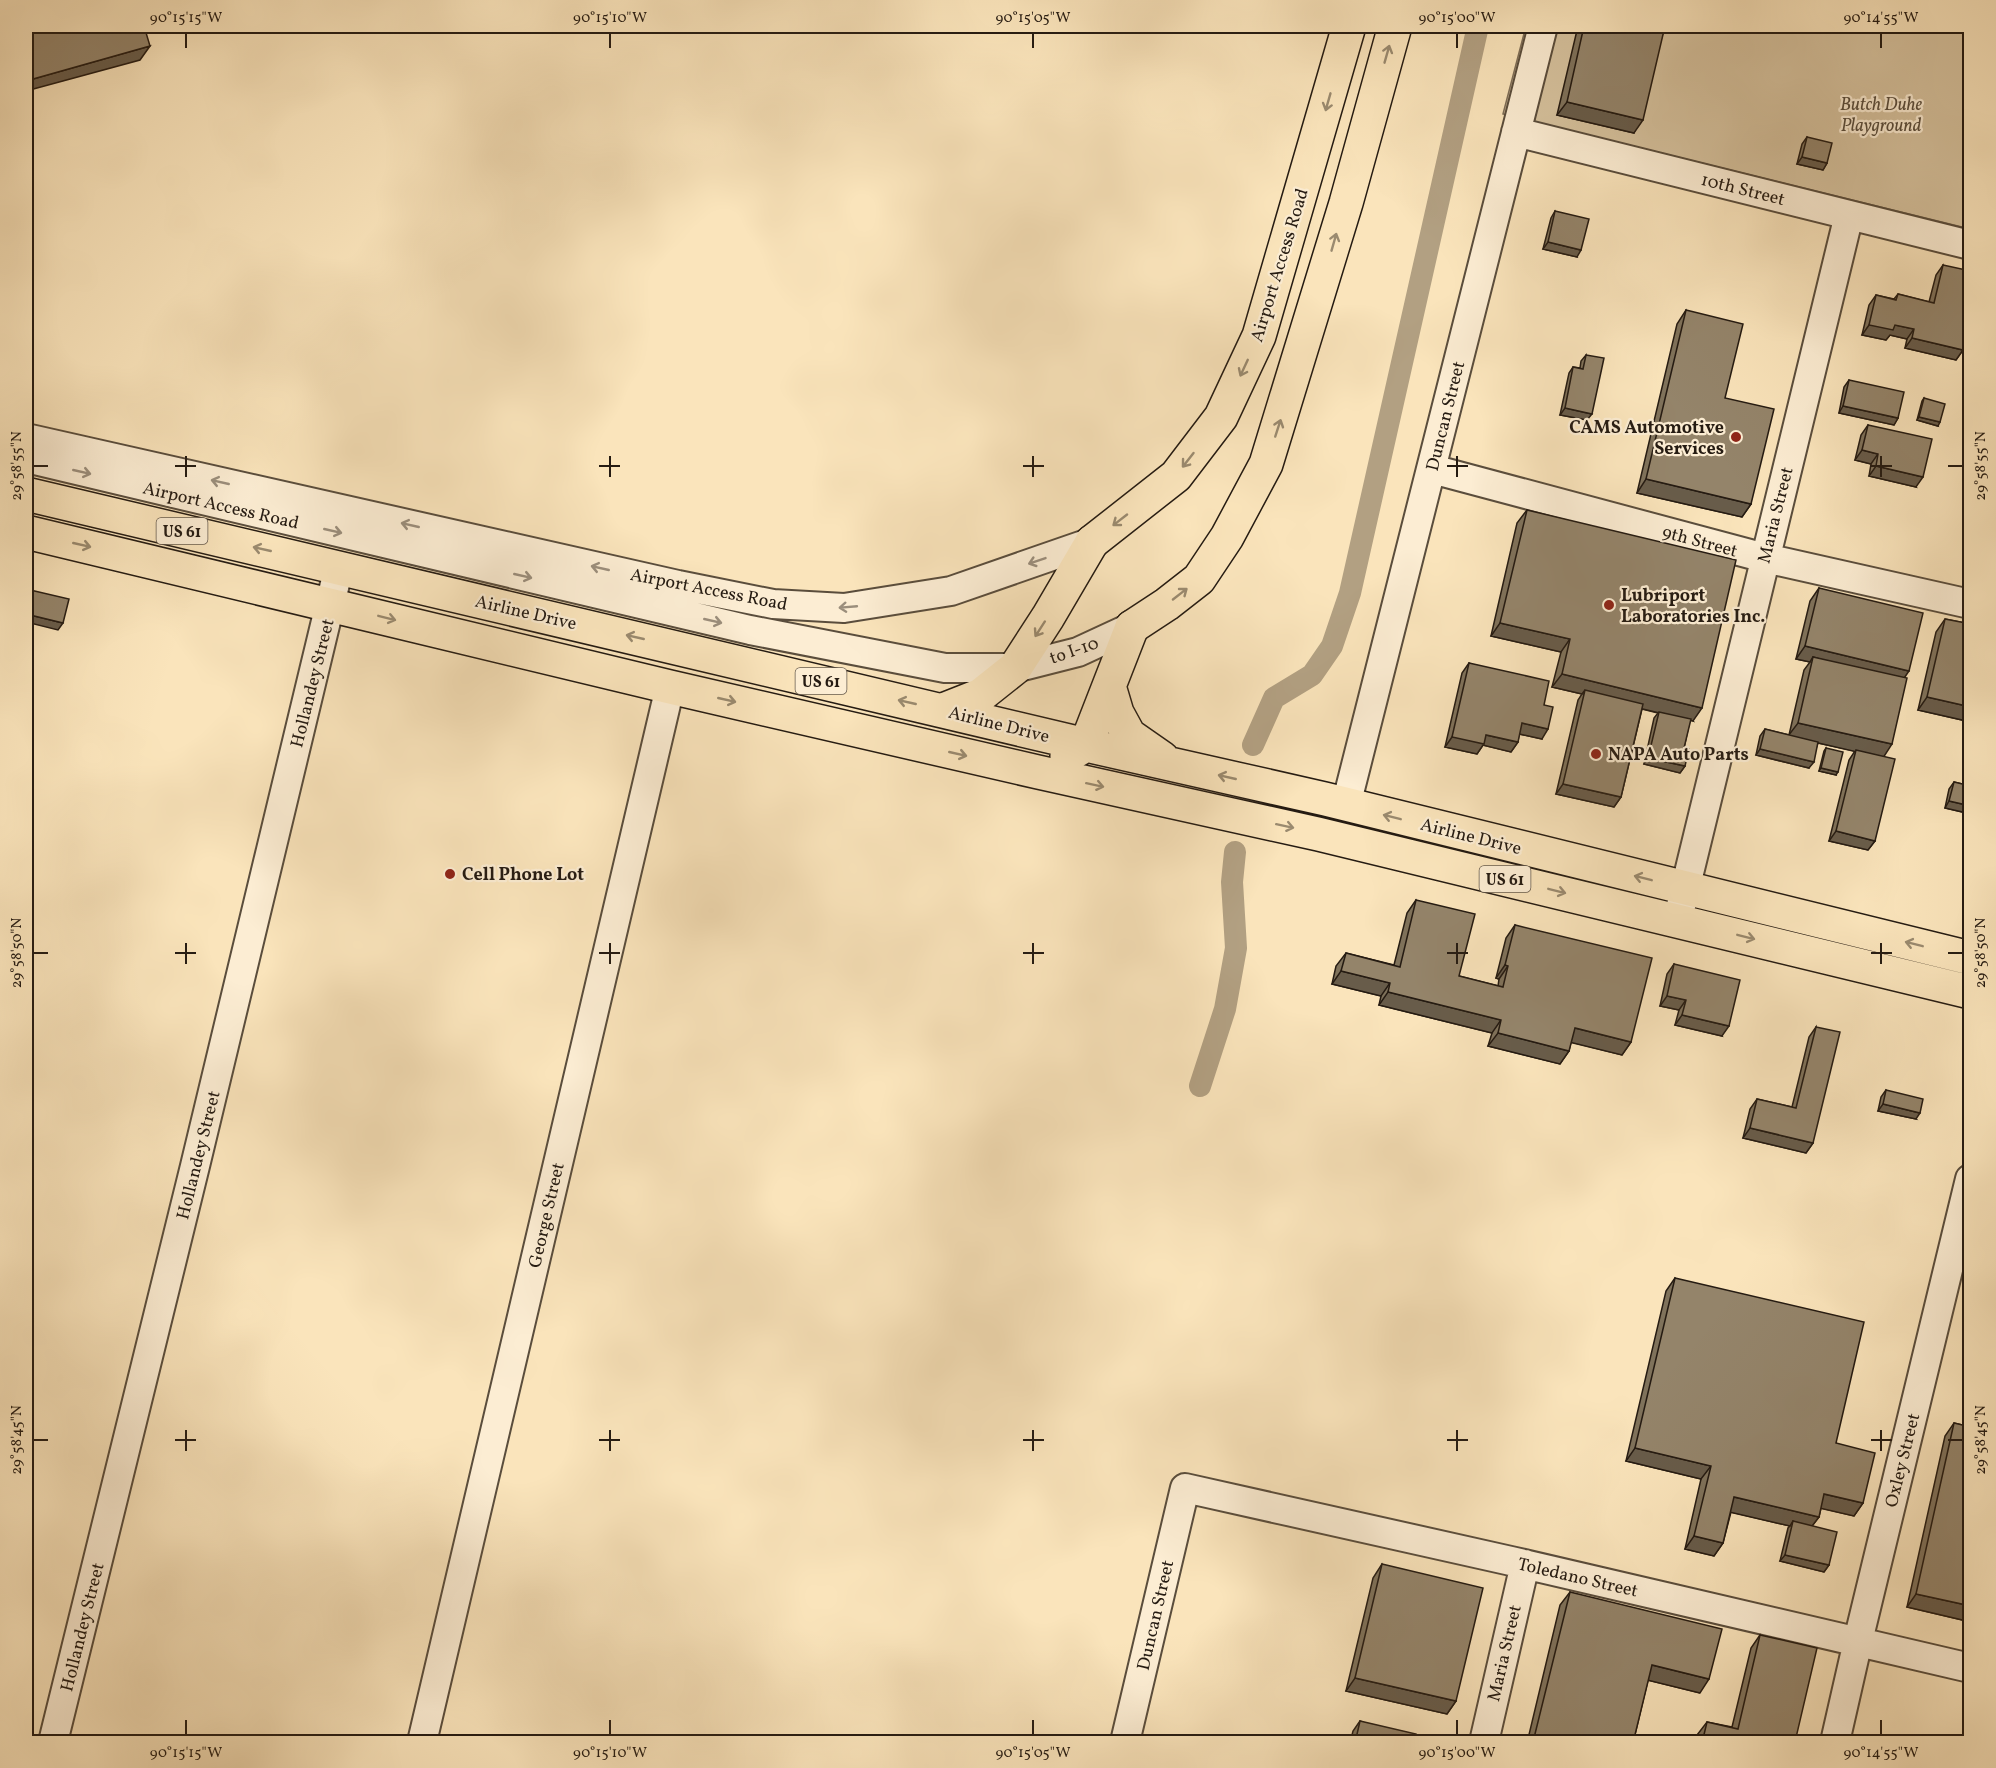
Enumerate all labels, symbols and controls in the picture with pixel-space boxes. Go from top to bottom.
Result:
text: 90°15'15"W [150,8,222,29]
text: 90°15'10"W [573,8,647,29]
text: 90°15'05"W [995,8,1071,29]
text: 90°15'00"W [1418,8,1496,29]
text: 90°14'55"W [1843,8,1919,29]
one-way arrow [1382,45,1393,64]
one-way arrow [1322,92,1333,111]
park label: Butch Duhe Playground [1840,93,1923,139]
street label: 10th Street [1698,168,1787,213]
street label: Airport Access Road [1245,185,1316,345]
one-way arrow [1329,233,1340,252]
one-way arrow [1238,358,1250,376]
street label: Duncan Street [1421,359,1472,474]
place label: CAMS Automotive Services [1569,416,1724,462]
one-way arrow [1273,419,1284,438]
marker: CAMS Automotive Services [1729,430,1743,444]
text: 29°58'55"N [7,431,28,501]
text: 29°58'55"N [1971,431,1992,501]
one-way arrow [1182,452,1195,468]
street label: Maria Street [1752,465,1800,566]
one-way arrow [73,466,92,478]
street label: Airport Access Road [140,476,301,537]
one-way arrow [210,476,230,487]
one-way arrow [1113,513,1129,526]
road number: US 61 [156,518,207,544]
one-way arrow [401,519,420,530]
street label: 9th Street [1659,520,1740,565]
one-way arrow [324,526,343,538]
one-way arrow [73,540,92,552]
one-way arrow [253,543,272,555]
one-way arrow [1028,557,1047,568]
one-way arrow [591,561,610,573]
street label: Airport Access Road [628,563,789,618]
one-way arrow [513,571,532,583]
place label: Lubriport Laboratories Inc. [1621,584,1765,630]
one-way arrow [1172,588,1188,601]
street label: Airline Drive [473,590,579,637]
marker: Lubriport Laboratories Inc. [1602,598,1616,612]
one-way arrow [838,602,858,613]
one-way arrow [378,612,397,624]
street label: Hollandey Street [285,616,342,750]
one-way arrow [703,616,722,628]
one-way arrow [1034,620,1047,637]
one-way arrow [626,631,645,643]
street label: to I-10 [1047,631,1103,671]
road number: US 61 [796,668,846,694]
one-way arrow [718,695,737,707]
one-way arrow [897,695,916,707]
street label: Airline Drive [946,701,1052,750]
place label: NAPA Auto Parts [1608,743,1749,768]
marker: NAPA Auto Parts [1589,747,1603,761]
one-way arrow [948,749,968,760]
one-way arrow [1218,771,1237,782]
one-way arrow [1085,780,1104,791]
one-way arrow [1383,810,1402,822]
street label: Airline Drive [1418,813,1524,862]
one-way arrow [1276,821,1295,833]
place label: Cell Phone Lot [462,863,584,888]
road number: US 61 [1480,866,1530,892]
marker: Cell Phone Lot [443,867,457,881]
one-way arrow [1633,871,1652,883]
one-way arrow [1547,886,1566,898]
text: 29°58'50"N [7,918,28,988]
text: 29°58'50"N [1971,918,1992,988]
one-way arrow [1736,932,1755,944]
one-way arrow [1904,938,1923,950]
street label: Hollandey Street [171,1088,228,1222]
street label: George Street [523,1160,572,1270]
text: 29°58'45"N [7,1405,28,1475]
text: 29°58'45"N [1971,1405,1992,1475]
street label: Oxley Street [1880,1411,1927,1510]
street label: Toledano Street [1515,1552,1640,1604]
street label: Duncan Street [1132,1558,1181,1673]
street label: Hollandey Street [55,1560,112,1694]
street label: Maria Street [1482,1603,1529,1704]
text: 90°15'15"W [150,1743,222,1764]
text: 90°15'10"W [573,1743,647,1764]
text: 90°15'05"W [995,1743,1071,1764]
text: 90°15'00"W [1418,1743,1496,1764]
text: 90°14'55"W [1843,1743,1919,1764]

